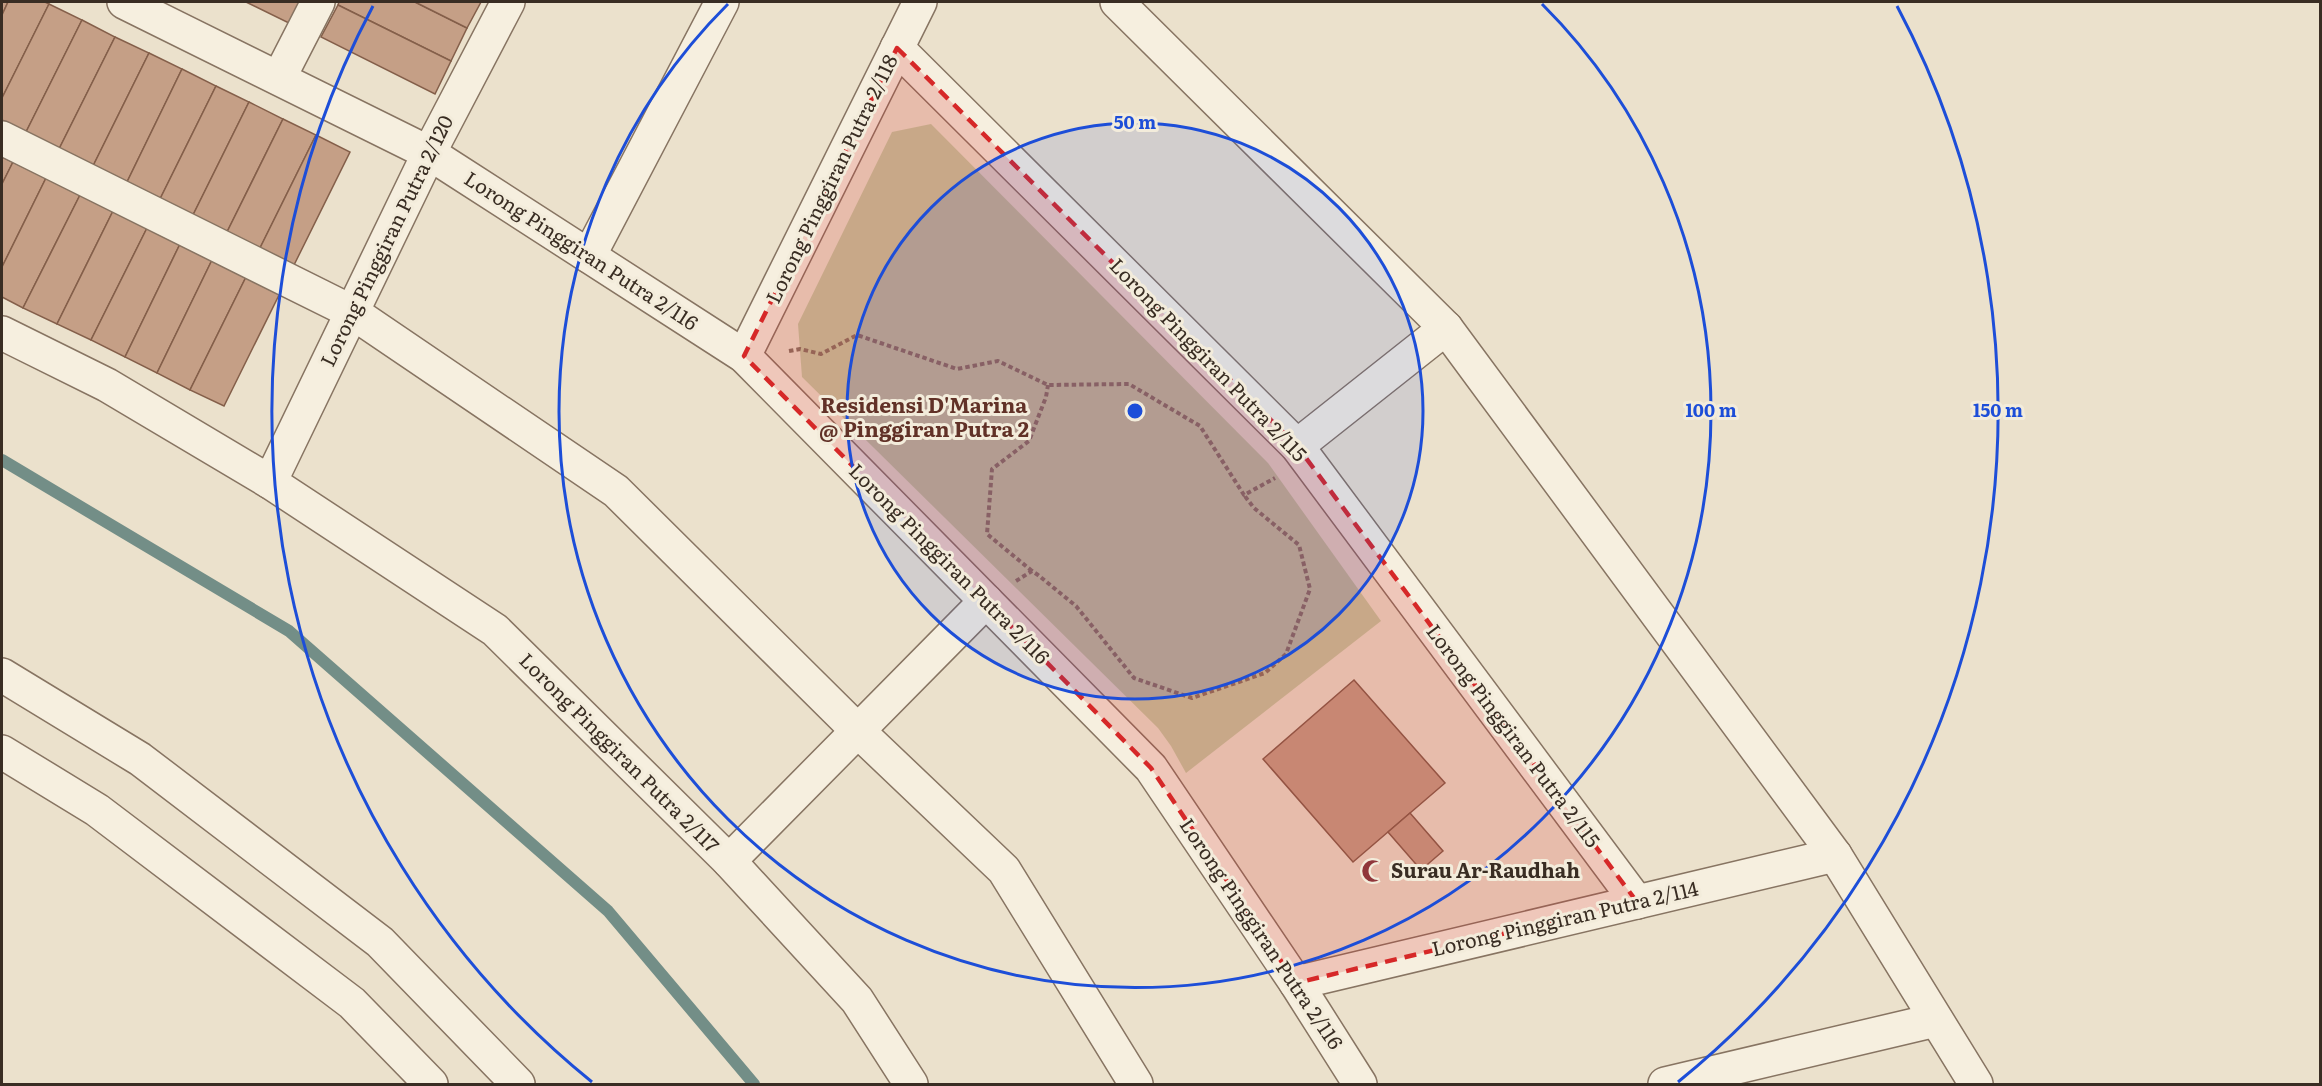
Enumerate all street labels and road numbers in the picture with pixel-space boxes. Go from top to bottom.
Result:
street label: Lorong Pinggiran Putra 2/118 [757,49,904,308]
street label: Lorong Pinggiran Putra 2/120 [311,109,459,371]
street label: Lorong Pinggiran Putra 2/116 [459,162,705,336]
street label: Lorong Pinggiran Putra 2/115 [1104,250,1315,467]
street label: Lorong Pinggiran Putra 2/116 [843,455,1058,670]
street label: Lorong Pinggiran Putra 2/115 [1421,617,1609,853]
street label: Lorong Pinggiran Putra 2/117 [514,645,727,858]
street label: Lorong Pinggiran Putra 2/116 [1174,811,1352,1055]
street label: Lorong Pinggiran Putra 2/114 [1428,872,1701,962]

